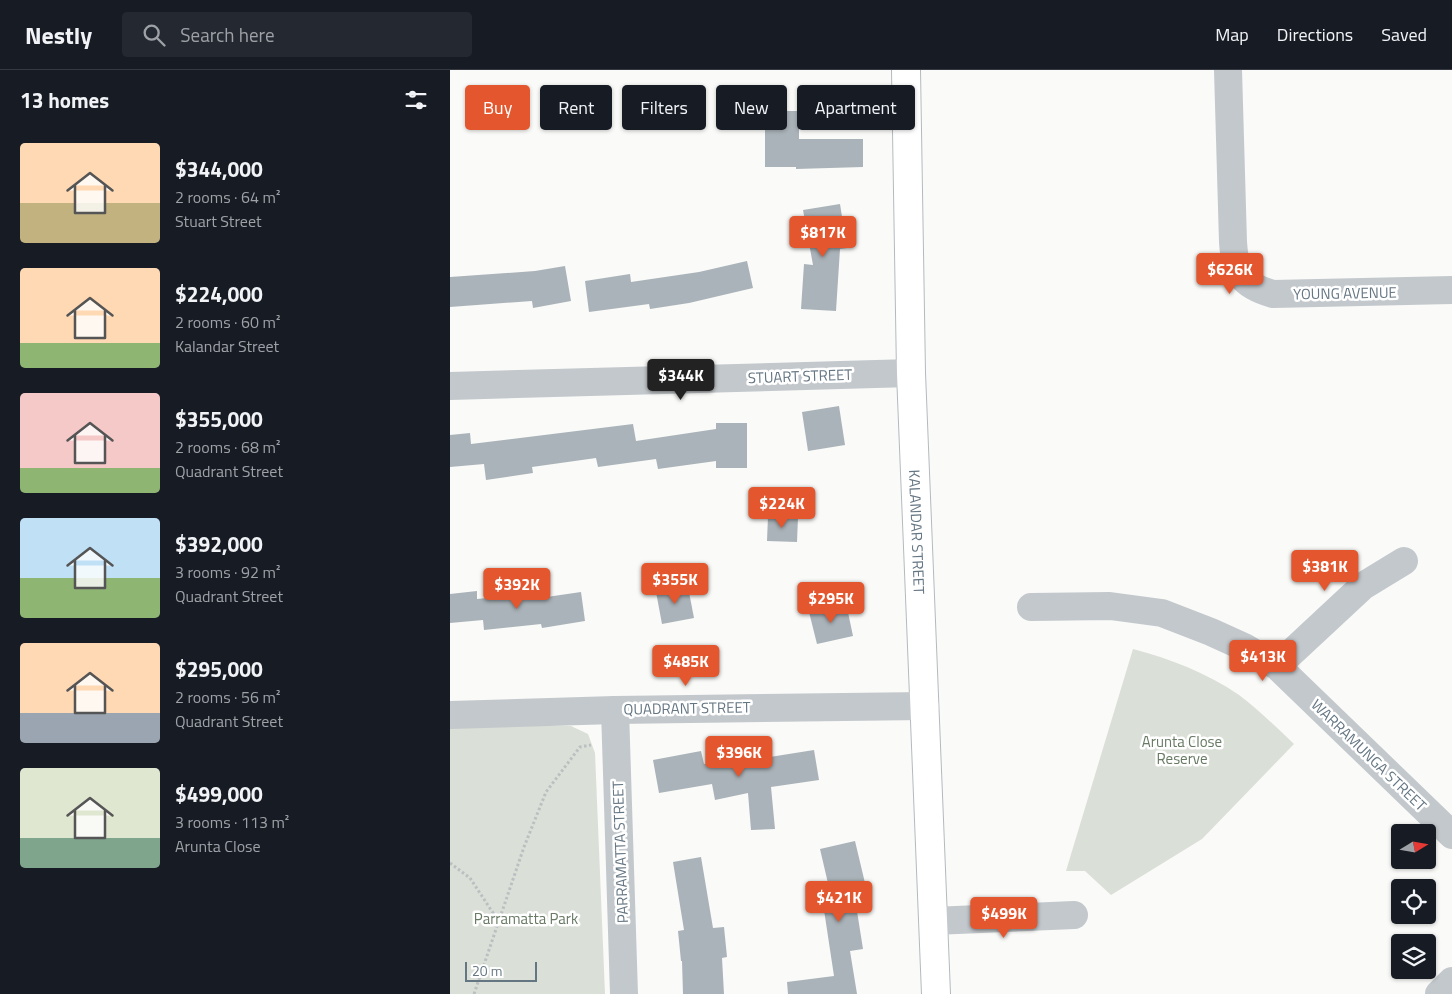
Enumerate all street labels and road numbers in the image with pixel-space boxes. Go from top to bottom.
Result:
street label: YOUNG AVENUE [1293,281,1397,305]
street label: STUART STREET [747,363,853,389]
street label: KALANDAR STREET [903,469,931,595]
street label: WARRAMUNGA STREET [1306,694,1432,816]
street label: QUADRANT STREET [623,695,751,721]
street label: PARRAMATTA STREET [606,780,634,924]

